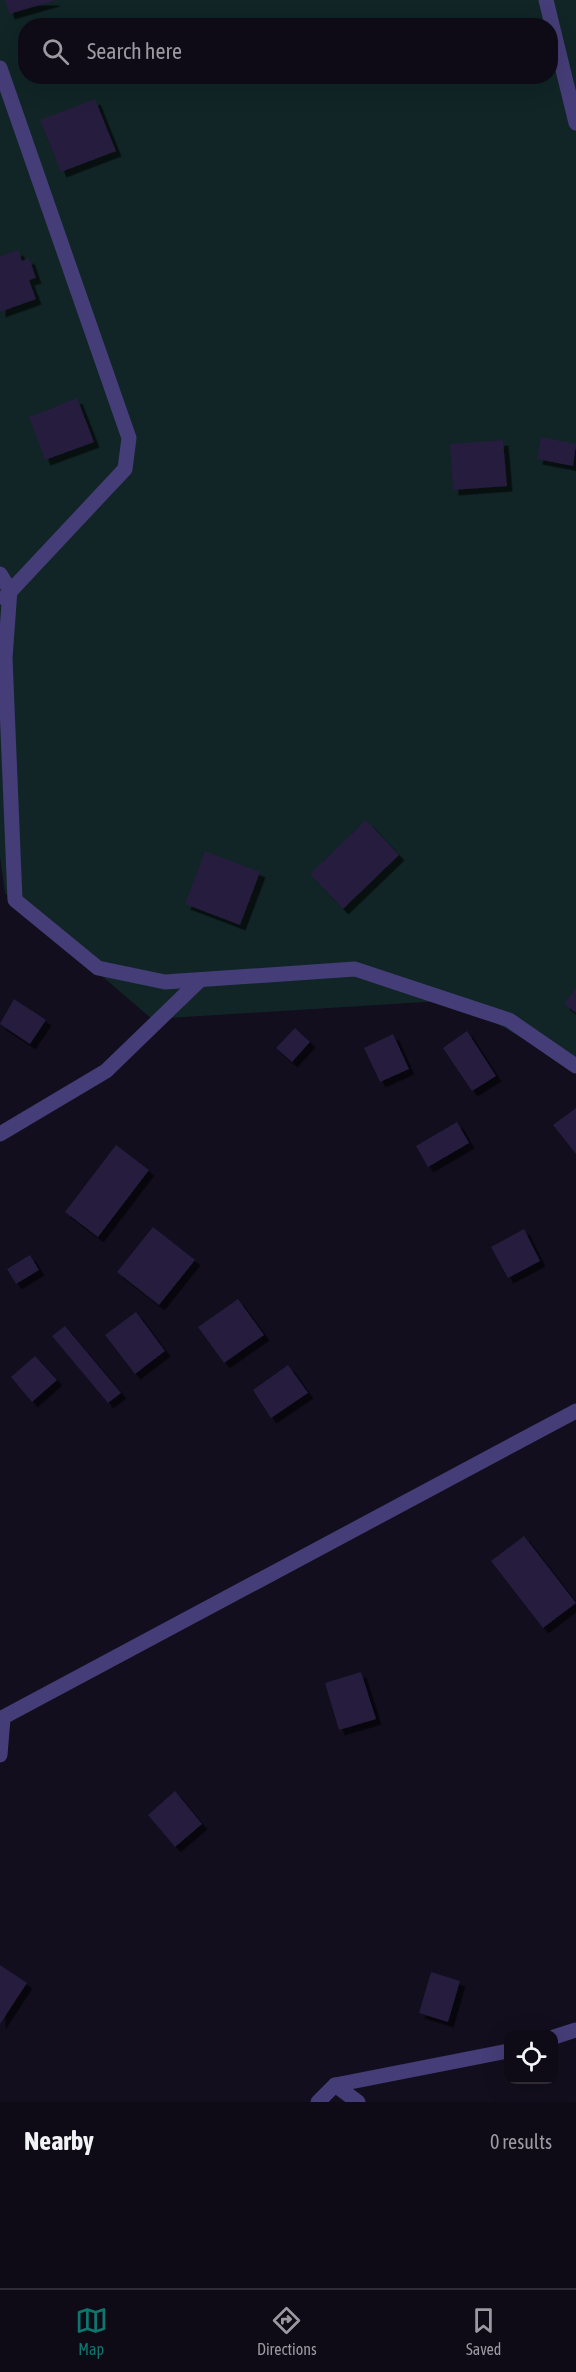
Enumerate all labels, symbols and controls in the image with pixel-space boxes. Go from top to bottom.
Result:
search box [18,18,558,84]
icon: search [39,35,72,68]
text: Search here [87,38,182,64]
map controls [504,2030,558,2084]
button: locate [504,2030,558,2084]
text: Nearby [24,2126,94,2156]
text: 0 results [490,2130,552,2153]
tab: Map [75,2304,108,2358]
tab: Directions [257,2304,317,2358]
tab: Saved [466,2304,501,2358]

